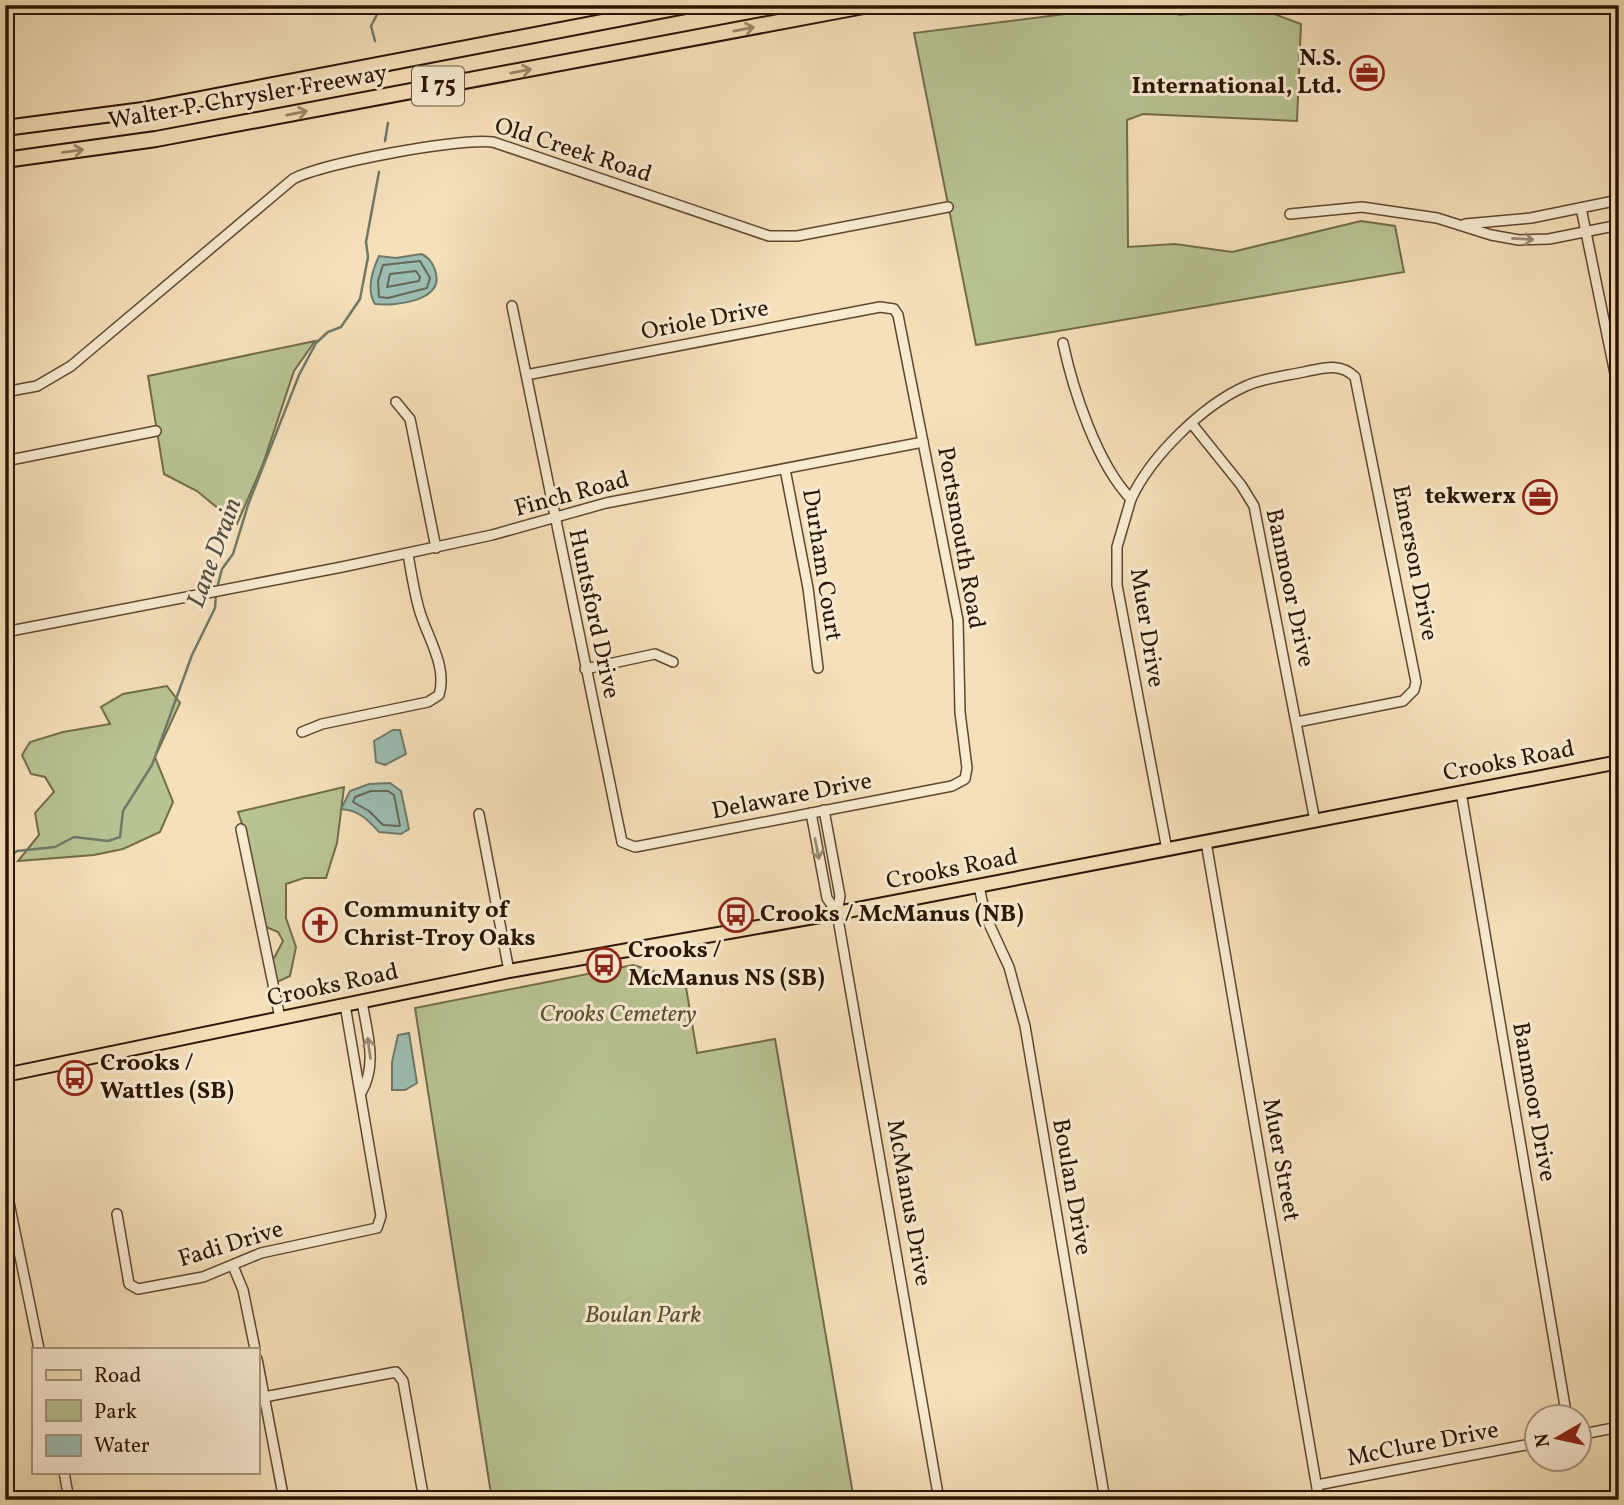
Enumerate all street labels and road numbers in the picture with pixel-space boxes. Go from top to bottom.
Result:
street label: Walter P. Chrysler Freeway [106,57,390,139]
road number: I 75 [412,66,464,106]
street label: Old Creek Road [490,110,656,192]
street label: Oriole Drive [638,292,772,350]
street label: Portsmouth Road [927,444,993,632]
street label: Finch Road [511,463,633,527]
street label: Emerson Drive [1382,482,1446,644]
street label: Durham Court [792,486,850,644]
street label: Banmoor Drive [1256,505,1322,671]
street label: Huntsford Drive [558,526,628,702]
street label: Muer Drive [1120,566,1172,690]
street label: Crooks Road [1440,733,1578,791]
street label: Delaware Drive [709,765,875,829]
street label: Crooks Road [883,841,1021,899]
street label: Crooks Road [264,956,402,1016]
street label: Banmoor Drive [1502,1020,1564,1184]
street label: Muer Street [1252,1096,1308,1224]
street label: Boulan Drive [1042,1116,1100,1258]
street label: McManus Drive [877,1117,939,1289]
street label: Fadi Drive [174,1213,288,1277]
street label: McClure Drive [1344,1414,1502,1476]

